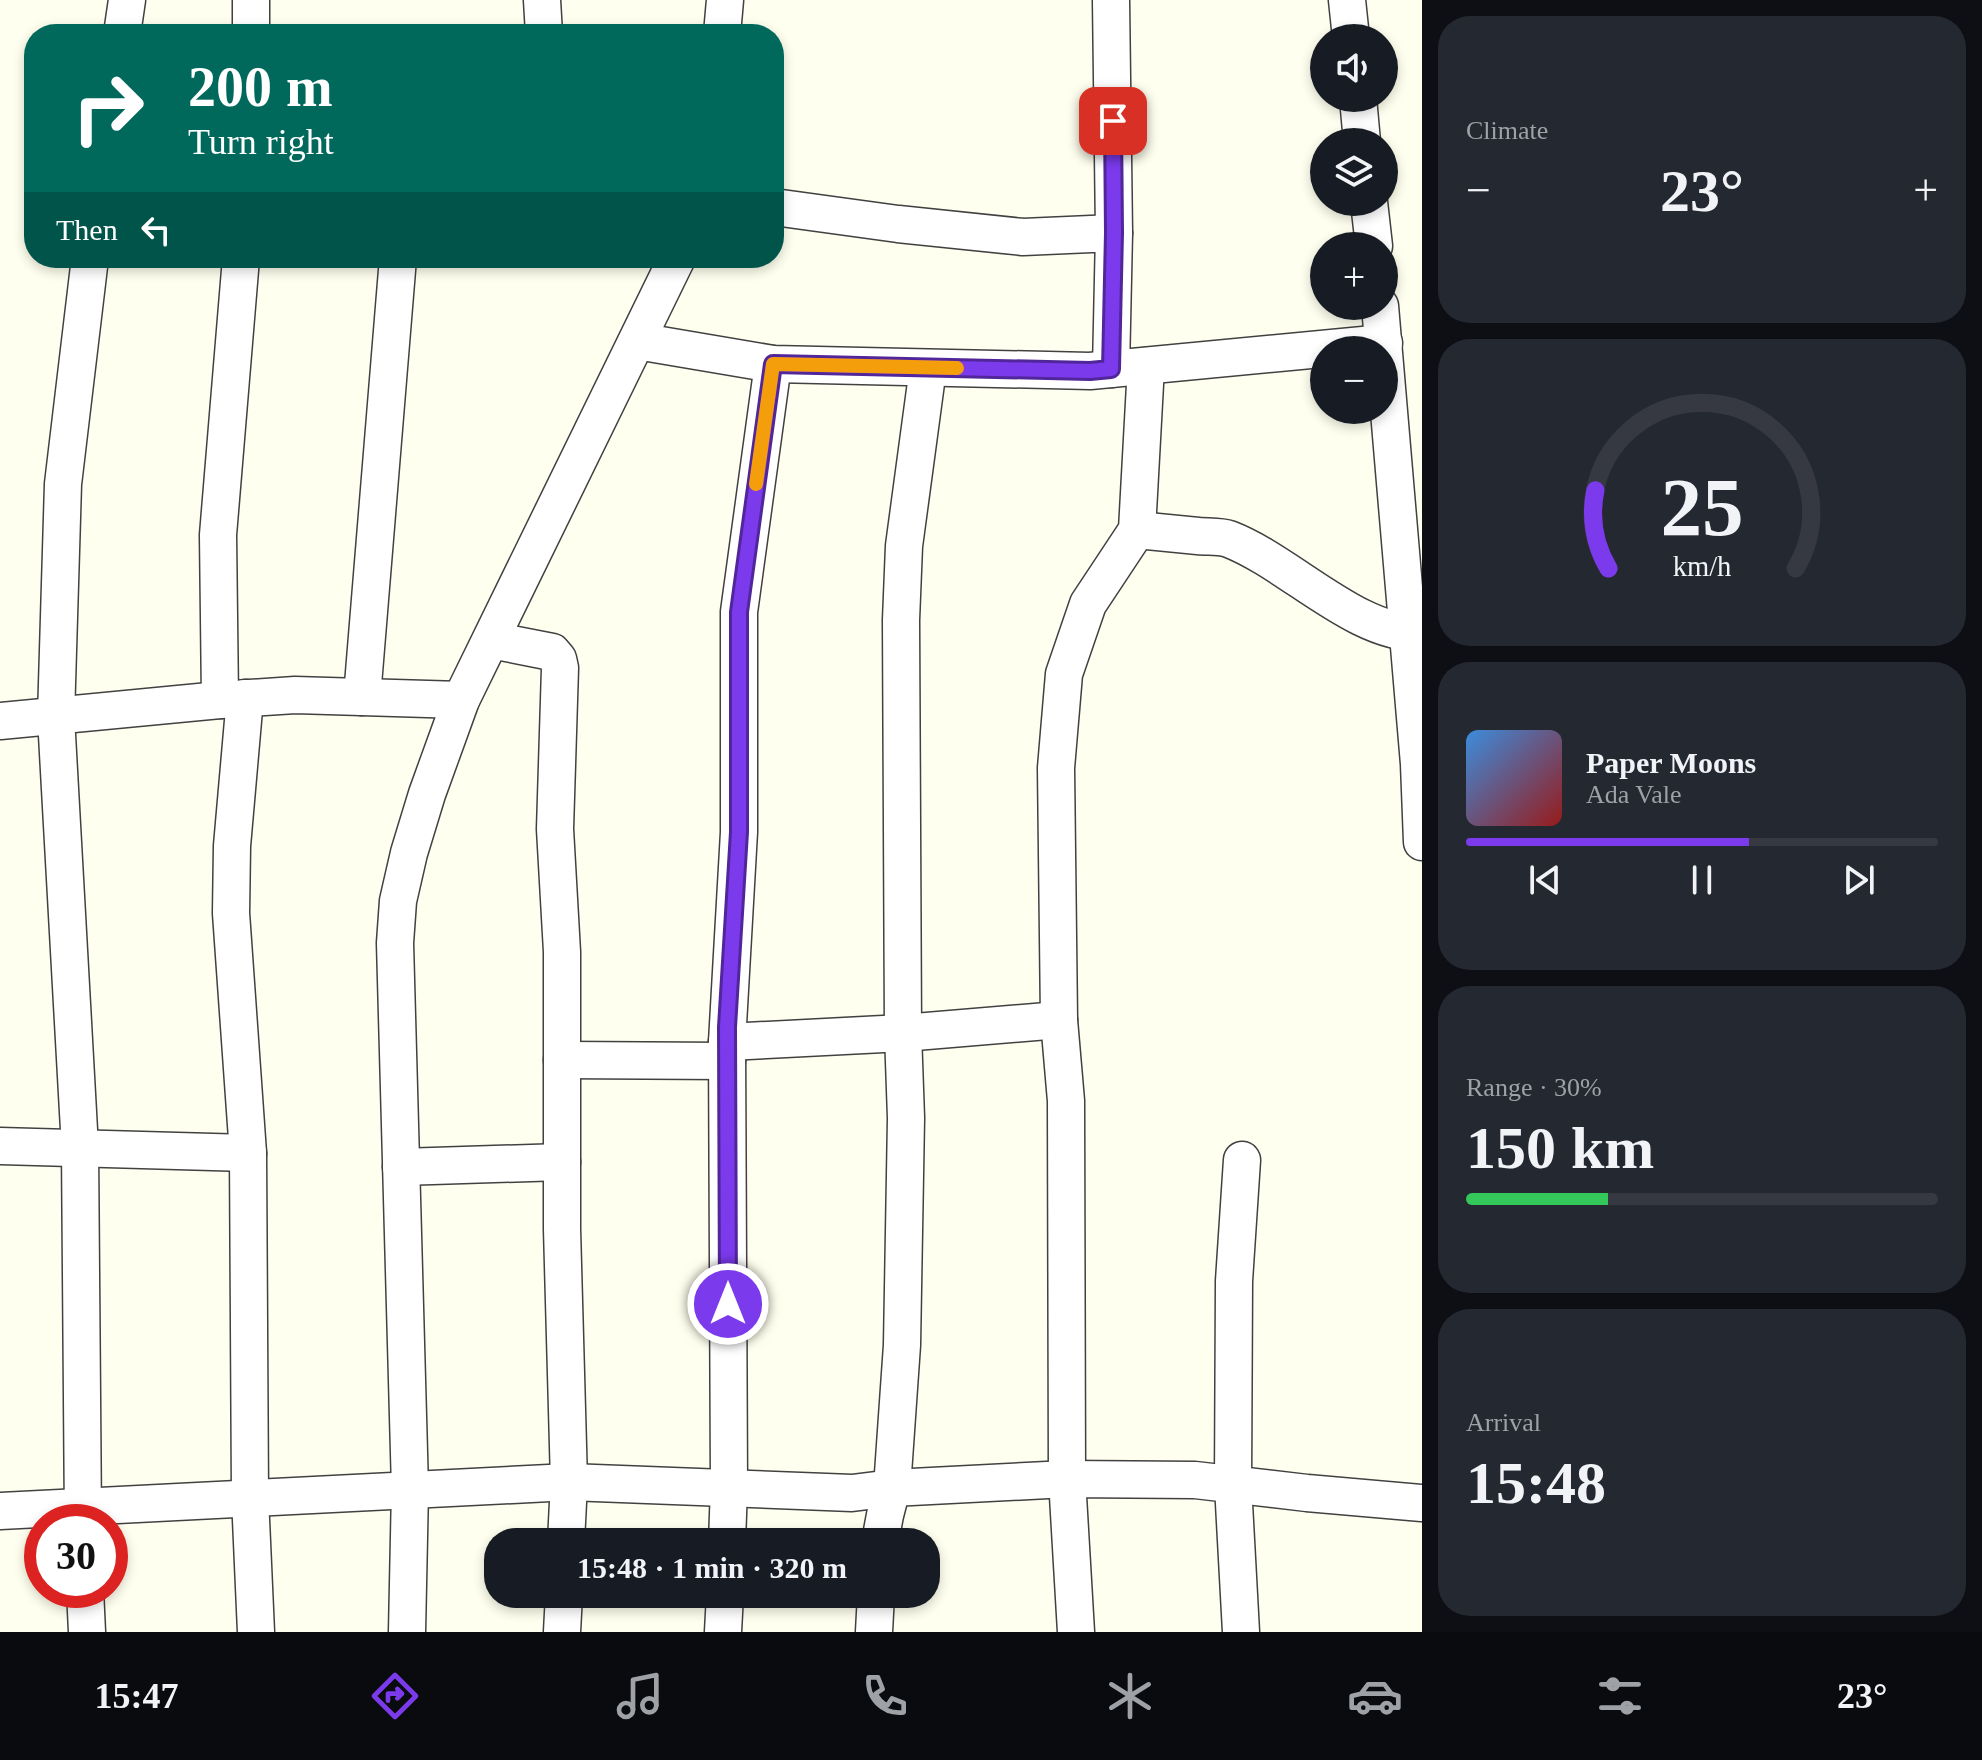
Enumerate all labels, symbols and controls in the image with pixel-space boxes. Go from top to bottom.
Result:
map controls [1310,24,1398,424]
button: sound [1310,24,1398,112]
icon: right [56,56,160,160]
text: 200 m [188,56,333,118]
pin [1079,87,1147,155]
icon: arrive [1091,99,1135,143]
text: Climate [1466,116,1548,145]
text: Turn right [188,122,334,162]
button: layers [1310,128,1398,216]
text: 23° [1660,158,1744,224]
text: − [1466,166,1491,215]
text: + [1913,166,1938,215]
icon: left [134,208,178,252]
text: Then [56,213,118,246]
button: + [1310,232,1398,320]
button: − [1310,336,1398,424]
text: 25 [1660,460,1744,552]
text: km/h [1673,551,1731,582]
text: Paper Moons [1586,746,1756,779]
text: Ada Vale [1586,780,1682,809]
icon: previous [1523,858,1567,902]
icon: pause [1680,858,1724,902]
icon: next [1837,858,1881,902]
text: Range · 30% [1466,1073,1602,1102]
text: 150 km [1466,1115,1654,1181]
position arrow [686,1262,770,1346]
text: Arrival [1466,1408,1541,1437]
text: 15:48 [1466,1450,1606,1516]
speed limit sign: 30 [24,1504,128,1608]
text: 15:48 · 1 min · 320 m [577,1551,847,1584]
icon: directions [367,1668,423,1724]
icon: music [612,1668,668,1724]
icon: phone [857,1668,913,1724]
icon: climate [1102,1668,1158,1724]
icon: car [1347,1668,1403,1724]
icon: filters [1592,1668,1648,1724]
text: 15:47 [94,1676,178,1716]
text: 23° [1837,1676,1887,1716]

